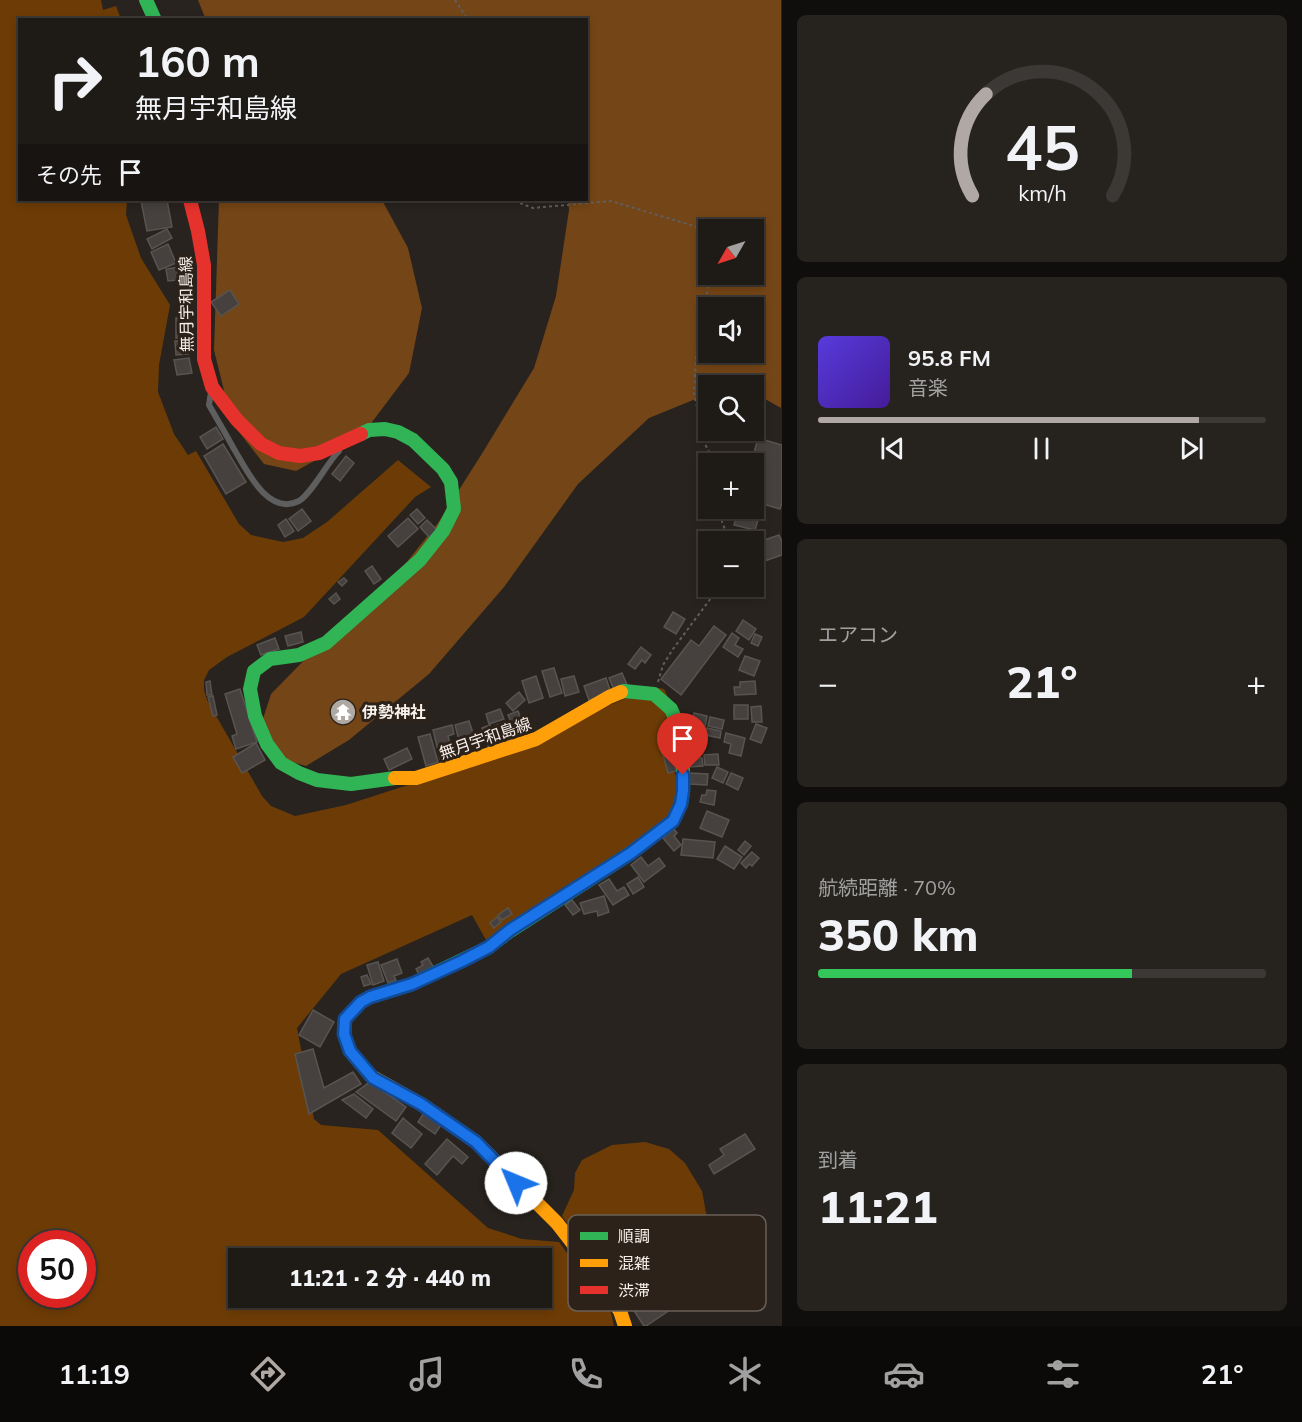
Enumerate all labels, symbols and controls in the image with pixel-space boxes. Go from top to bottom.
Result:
text: 160 m [135,35,260,88]
icon: right [36,42,114,120]
text: 無月宇和島線 [135,91,297,125]
text: 45 [1005,107,1079,186]
icon: arrive [114,156,147,189]
text: その先 [36,161,102,189]
text: km/h [1018,179,1066,206]
north arrow [698,219,764,285]
map controls [698,219,764,597]
street label: 無月宇和島線 [175,256,197,352]
button: sound [698,297,764,363]
text: 95.8 FM [908,344,991,372]
button: search [698,375,764,441]
text: 音楽 [908,375,948,400]
icon: previous [876,432,909,465]
icon: pause [1025,432,1058,465]
icon: next [1175,432,1208,465]
button: + [698,453,764,519]
button: − [698,531,764,597]
text: エアコン [818,622,898,647]
text: 21° [1006,653,1078,709]
text: − [818,662,838,703]
text: + [1246,662,1266,703]
temple icon: 伊勢神社 [328,697,358,727]
place label: 伊勢神社 [361,702,426,722]
street label: 無月宇和島線 [436,713,534,763]
pin [657,713,708,775]
icon: arrive [666,722,699,755]
text: 航続距離 · 70% [818,875,956,900]
text: 350 km [818,906,979,962]
text: 到着 [818,1147,858,1172]
position arrow [484,1151,548,1215]
text: 11:21 [818,1178,938,1234]
legend [568,1215,766,1311]
text: 順調 [618,1226,650,1246]
speed limit sign: 50 [18,1230,96,1308]
text: 混雑 [618,1253,650,1273]
text: 11:21 · 2 分 · 440 m [289,1264,491,1292]
text: 渋滞 [618,1280,650,1300]
icon: directions [247,1353,289,1395]
icon: music [406,1353,448,1395]
icon: phone [565,1353,607,1395]
icon: climate [724,1353,766,1395]
icon: car [883,1353,925,1395]
icon: filters [1042,1353,1084,1395]
text: 11:19 [58,1357,130,1391]
text: 21° [1201,1357,1243,1391]

